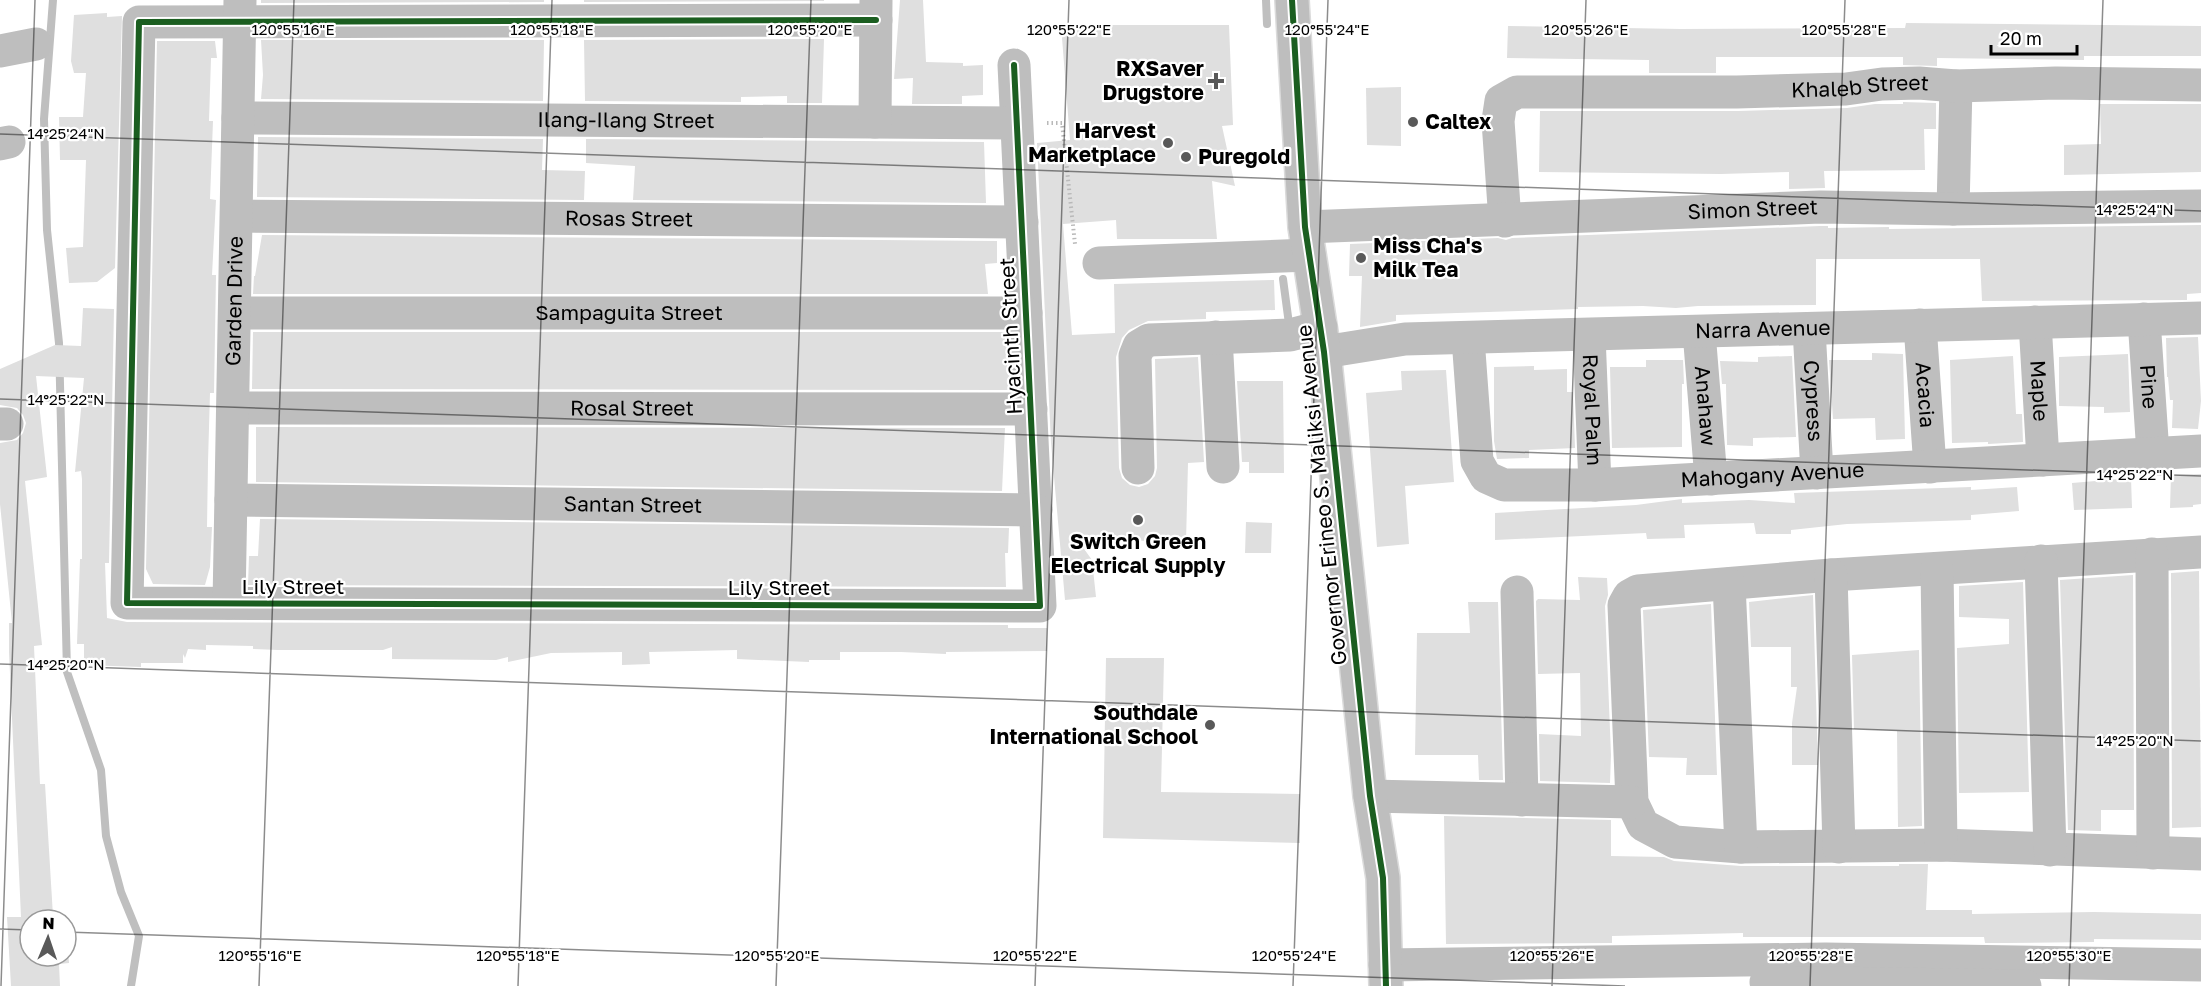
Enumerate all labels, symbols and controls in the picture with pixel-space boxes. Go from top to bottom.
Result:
scale bar [1991,18,2076,56]
text: 120°55'16"E [251,20,335,38]
text: 120°55'18"E [510,20,594,38]
text: 120°55'20"E [768,20,852,38]
text: 120°55'22"E [1027,20,1111,38]
text: 120°55'24"E [1285,20,1369,38]
text: 120°55'26"E [1544,20,1628,38]
text: 120°55'28"E [1802,20,1886,38]
text: 20 m [2000,27,2042,49]
place label: RXSaver Drugstore [1102,55,1204,105]
street label: Khaleb Street [1791,69,1930,103]
marker: RXSaver Drugstore [1209,74,1223,88]
street label: Ilang-Ilang Street [537,106,715,133]
place label: Caltex [1425,108,1491,134]
marker: Caltex [1406,115,1420,129]
place label: Harvest Marketplace [1028,117,1156,167]
text: 14°25'24"N [27,124,105,142]
marker: Harvest Marketplace [1161,136,1175,150]
place label: Puregold [1198,143,1290,169]
marker: Puregold [1179,150,1193,164]
street label: Simon Street [1687,193,1818,224]
text: 14°25'24"N [2096,200,2174,218]
street label: Rosas Street [565,205,693,231]
place label: Miss Cha's Milk Tea [1373,232,1483,282]
street label: Garden Drive [219,236,248,366]
marker: Miss Cha's Milk Tea [1354,251,1368,265]
street label: Hyacinth Street [993,257,1027,415]
street label: Sampaguita Street [535,299,723,325]
street label: Narra Avenue [1695,314,1831,343]
street label: Governor Erineo S. Maliksi Avenue [1290,324,1352,667]
street label: Royal Palm [1578,353,1608,466]
street label: Cypress [1799,359,1829,442]
street label: Maple [2025,359,2055,422]
street label: Acacia [1911,361,1941,429]
street label: Pine [2135,364,2164,410]
street label: Anahaw [1690,365,1722,447]
text: 14°25'22"N [28,390,104,408]
street label: Rosal Street [570,394,694,421]
street label: Mahogany Avenue [1680,456,1865,492]
text: 14°25'22"N [2097,465,2173,483]
street label: Santan Street [563,490,702,518]
marker: Switch Green Electrical Supply [1131,513,1145,527]
place label: Switch Green Electrical Supply [1051,528,1226,578]
street label: Lily Street [241,573,345,599]
street label: Lily Street [727,574,831,600]
text: 14°25'20"N [27,655,105,673]
place label: Southdale International School [989,699,1198,749]
marker: Southdale International School [1203,718,1217,732]
text: 14°25'20"N [2096,731,2174,749]
north arrow [18,908,78,968]
text: N [42,913,55,933]
text: 120°55'16"E [218,946,302,964]
text: 120°55'18"E [476,946,560,964]
text: 120°55'20"E [735,946,819,964]
text: 120°55'22"E [993,946,1077,964]
text: 120°55'24"E [1252,946,1336,964]
text: 120°55'26"E [1510,946,1594,964]
text: 120°55'28"E [1769,946,1853,964]
text: 120°55'30"E [2027,946,2111,964]

